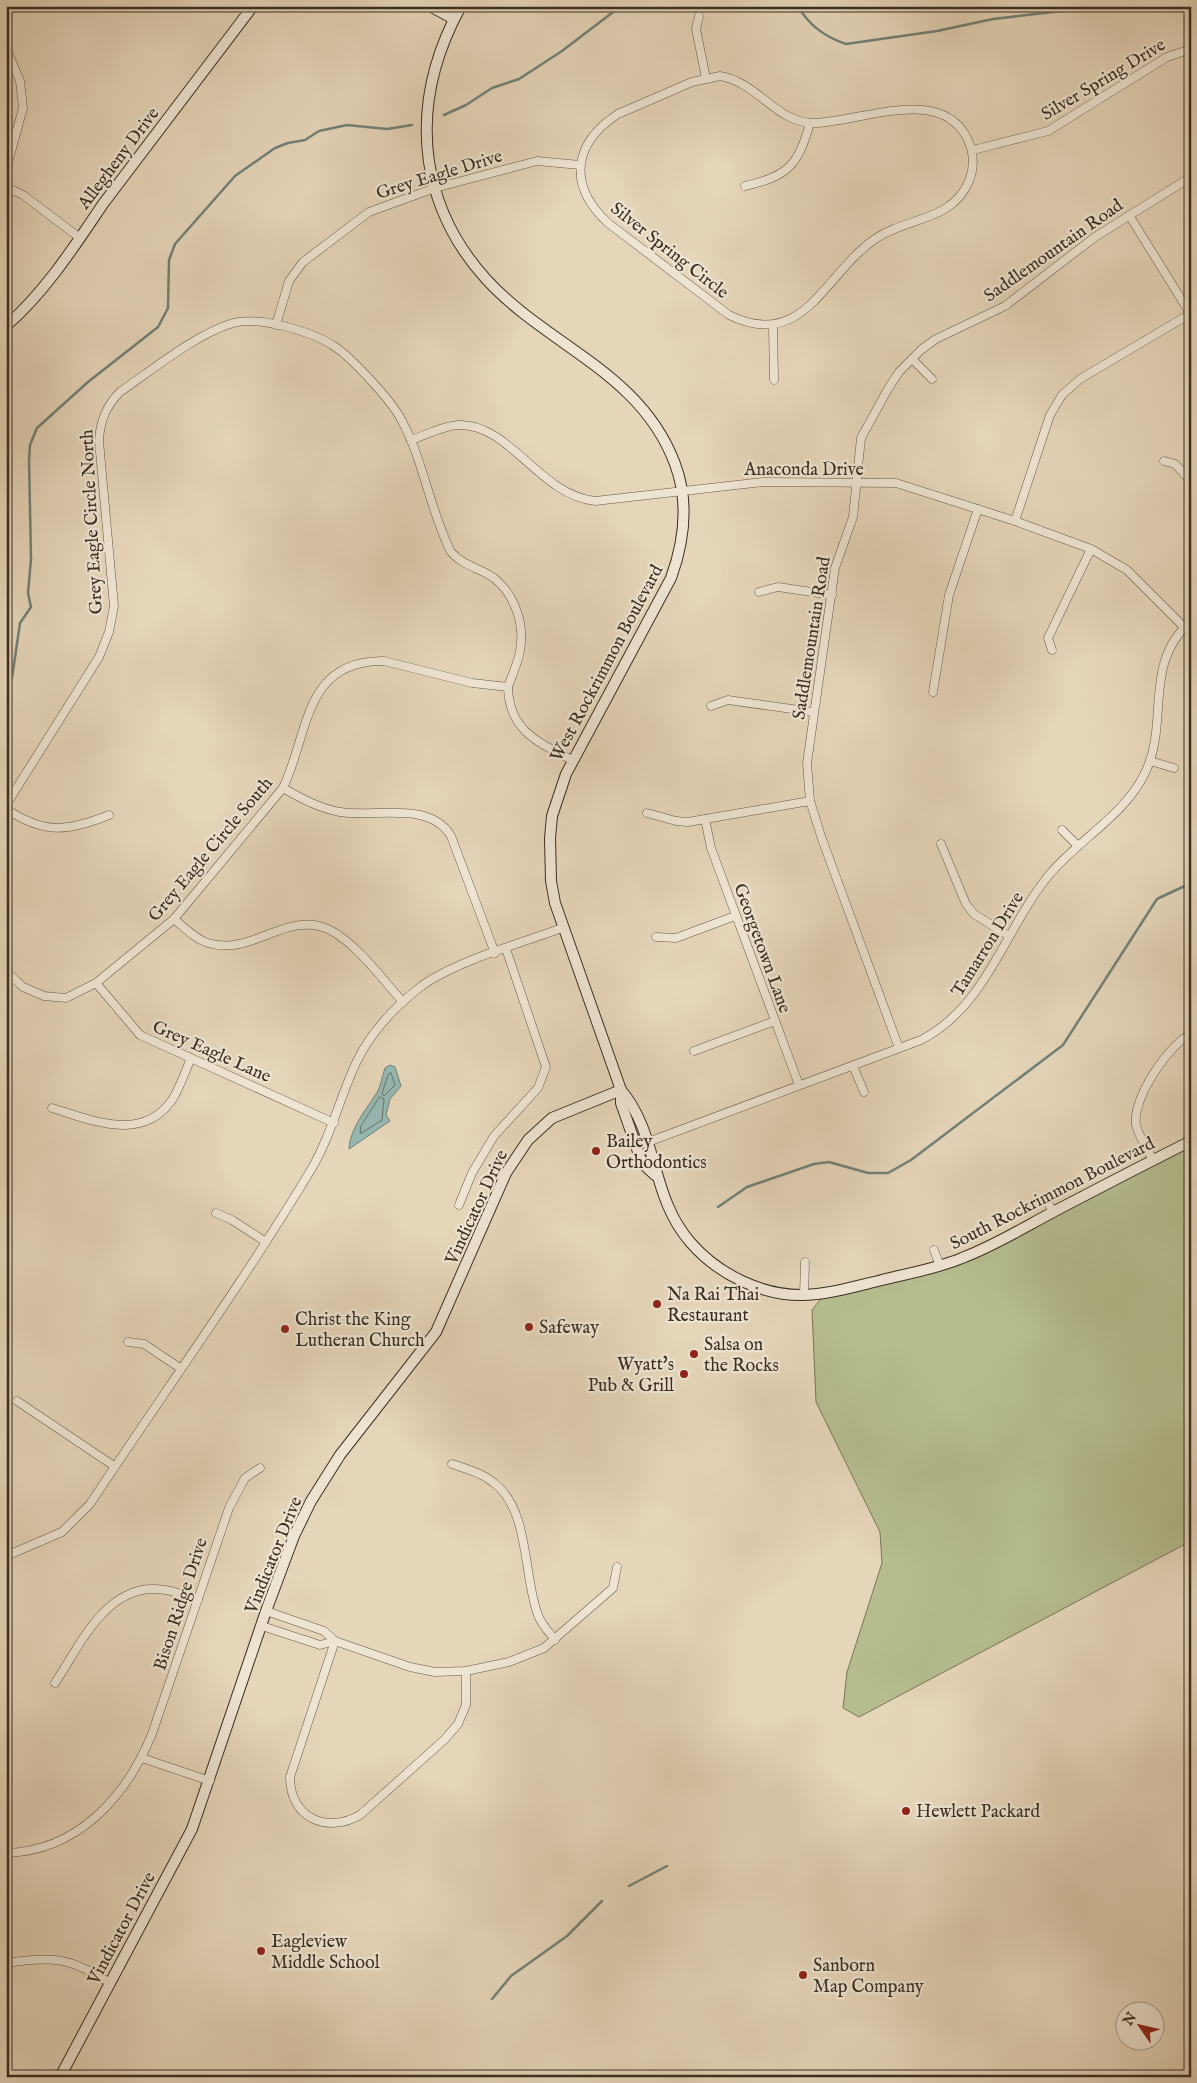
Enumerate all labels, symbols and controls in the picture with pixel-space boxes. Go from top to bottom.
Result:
street label: Silver Spring Drive [1037,34,1170,126]
street label: Allegheny Drive [73,103,165,215]
street label: Grey Eagle Drive [373,145,505,206]
street label: Saddlemountain Road [980,194,1128,308]
street label: Silver Spring Circle [605,198,733,305]
street label: Grey Eagle Circle North [76,428,109,615]
street label: Anaconda Drive [743,459,864,482]
street label: Saddlemountain Road [788,555,837,721]
street label: West Rockrimmon Boulevard [546,561,669,766]
street label: Grey Eagle Circle South [144,773,279,927]
street label: Georgetown Lane [727,881,796,1016]
street label: Tamarron Drive [947,888,1030,1002]
street label: Grey Eagle Lane [148,1016,274,1089]
place label: Bailey Orthodontics [606,1131,707,1175]
street label: South Rockrimmon Boulevard [946,1132,1159,1256]
marker: Bailey Orthodontics [590,1145,602,1157]
street label: Vindicator Drive [440,1146,514,1270]
place label: Na Rai Thai Restaurant [667,1284,759,1328]
marker: Na Rai Thai Restaurant [651,1298,663,1310]
place label: Christ the King Lutheran Church [295,1309,425,1353]
place label: Safeway [539,1317,599,1340]
marker: Safeway [523,1321,535,1333]
marker: Christ the King Lutheran Church [279,1323,291,1335]
place label: Salsa on the Rocks [704,1334,779,1378]
marker: Salsa on the Rocks [688,1348,700,1360]
place label: Wyatt's Pub & Grill [588,1354,674,1398]
marker: Wyatt's Pub & Grill [678,1368,690,1380]
street label: Vindicator Drive [240,1494,308,1618]
street label: Bison Ridge Drive [149,1535,214,1674]
place label: Hewlett Packard [916,1801,1040,1824]
marker: Hewlett Packard [900,1805,912,1817]
street label: Vindicator Drive [83,1868,162,1990]
place label: Eagleview Middle School [271,1931,380,1975]
marker: Eagleview Middle School [255,1945,267,1957]
place label: Sanborn Map Company [813,1955,924,1999]
marker: Sanborn Map Company [797,1969,809,1981]
north arrow [1114,2000,1164,2050]
text: N [1119,2009,1141,2030]

